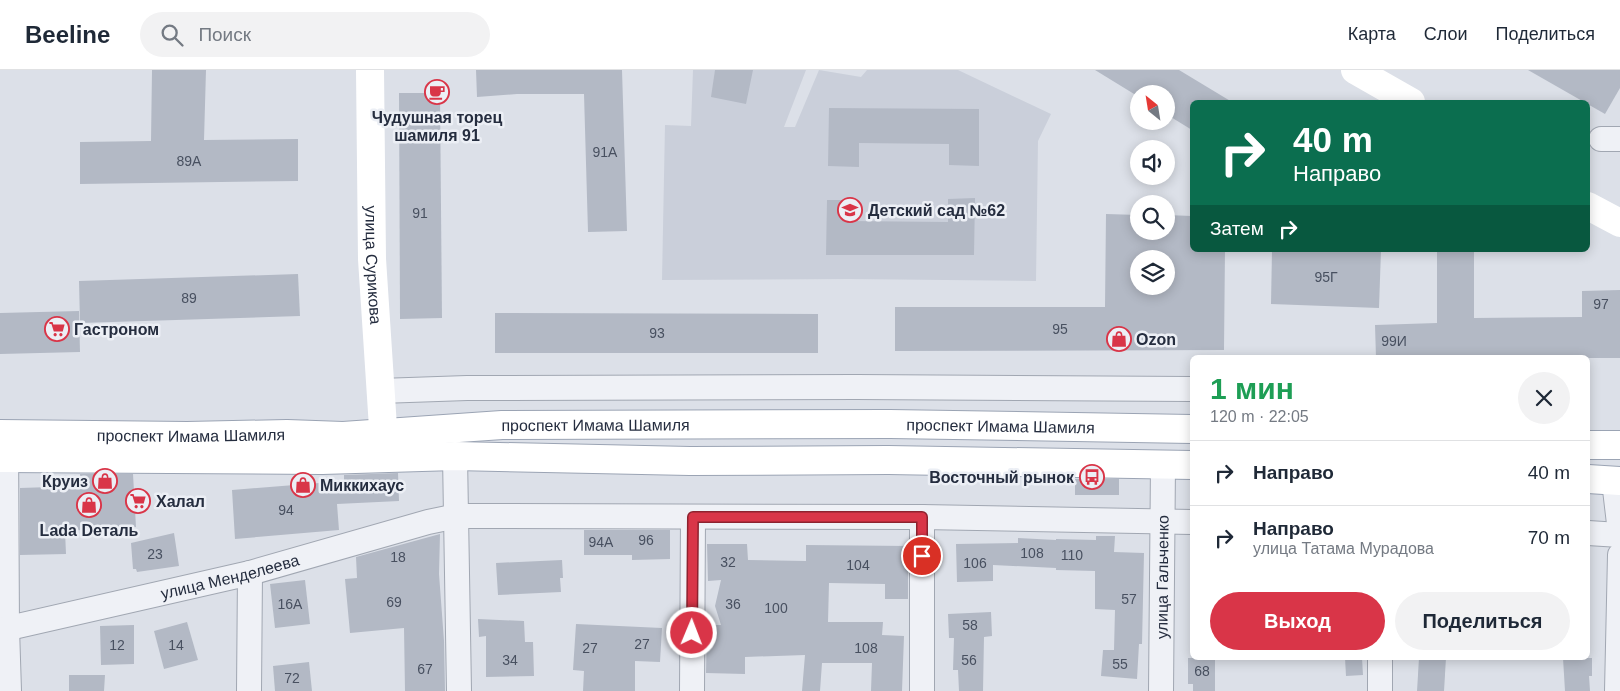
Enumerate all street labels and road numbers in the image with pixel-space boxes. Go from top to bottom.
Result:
street label: улица Сурикова [363,205,385,325]
street label: проспект Имама Шамиля [501,416,690,434]
street label: проспект Имама Шамиля [906,416,1095,436]
street label: проспект Имама Шамиля [97,426,285,445]
street label: улица Гальченко [1153,515,1171,639]
street label: улица Менделеева [159,551,301,602]

